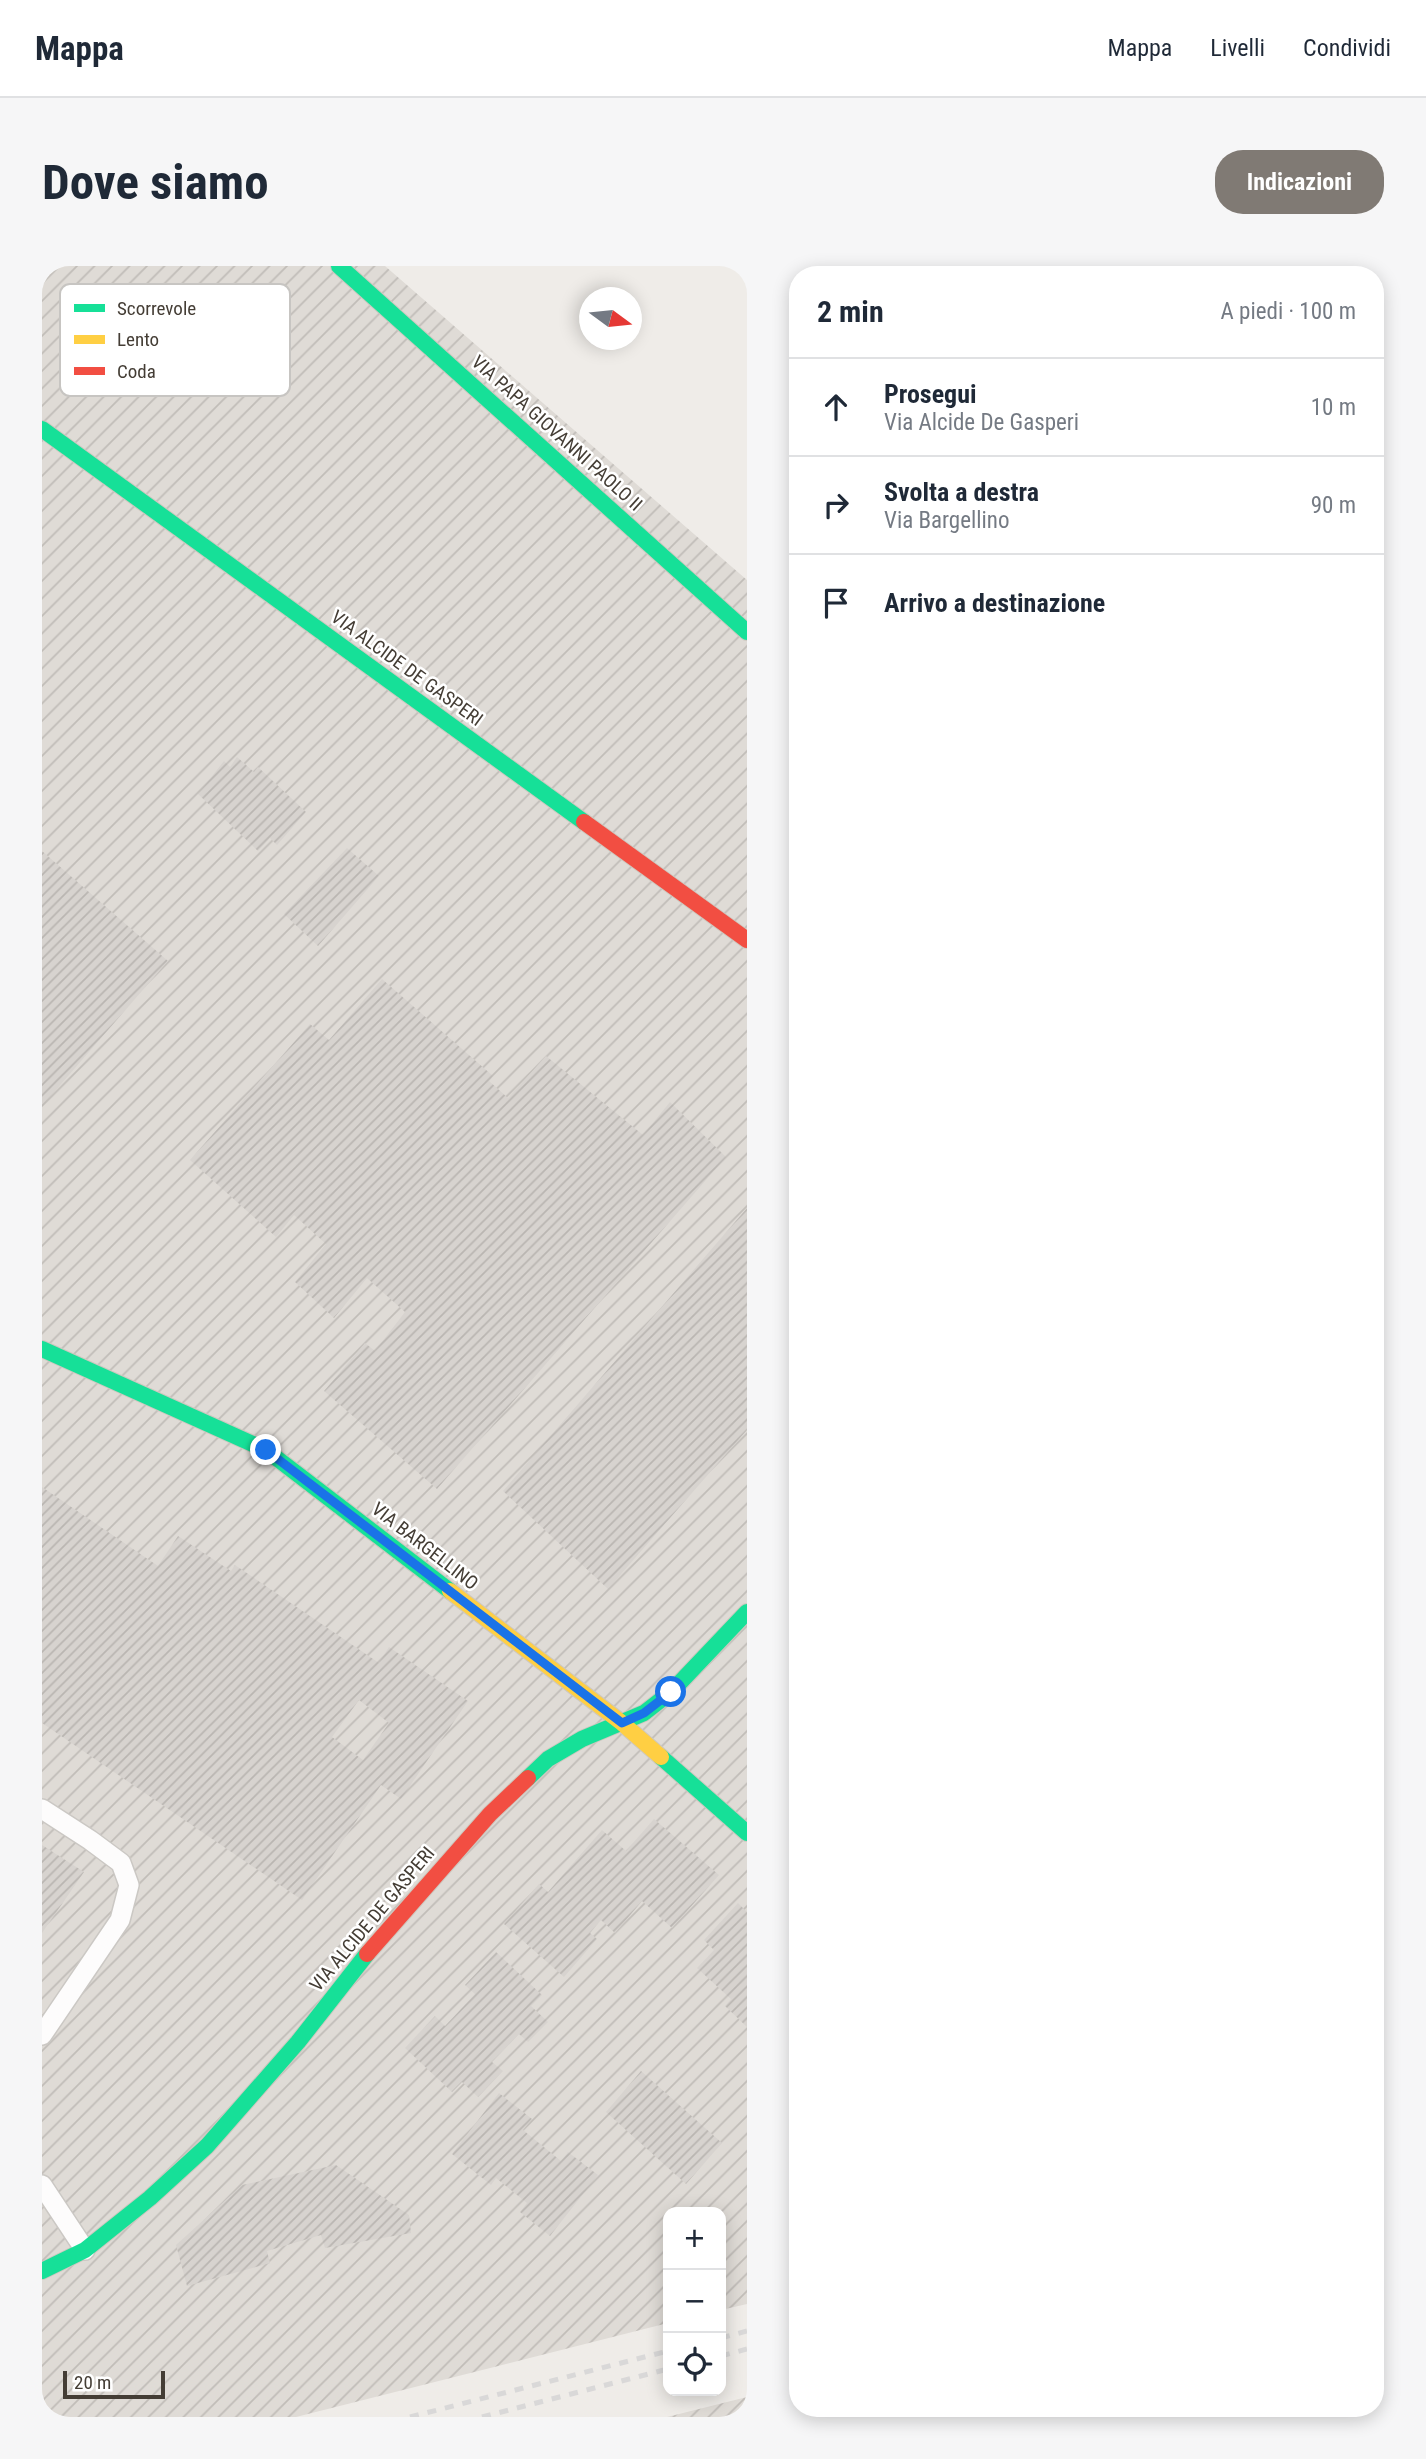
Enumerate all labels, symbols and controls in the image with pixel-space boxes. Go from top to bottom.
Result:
text: Mappa [35,29,124,68]
text: Mappa [1108,34,1172,62]
text: Livelli [1210,34,1265,62]
text: Condividi [1303,34,1391,62]
button: Indicazioni [1215,150,1384,214]
text: Dove siamo [42,154,269,211]
legend [60,284,290,396]
north arrow [579,287,642,350]
text: 2 min [817,294,884,329]
text: Scorrevole [117,297,196,320]
text: A piedi · 100 m [1221,298,1356,325]
text: Lento [117,328,159,351]
street label: VIA PAPA GIOVANNI PAOLO II [467,350,647,516]
text: Coda [117,360,156,383]
text: Prosegui [884,379,977,409]
icon: ahead [817,388,855,426]
text: 10 m [1311,394,1356,421]
text: Via Alcide De Gasperi [884,409,1079,436]
text: Svolta a destra [884,477,1039,507]
icon: right [817,486,855,524]
text: 90 m [1311,492,1356,519]
text: Via Bargellino [884,507,1009,534]
icon: arrive [817,584,855,622]
text: Arrivo a destinazione [884,588,1105,618]
street label: VIA ALCIDE DE GASPERI [327,605,487,731]
route end [250,1434,281,1465]
street label: VIA BARGELLINO [367,1497,483,1595]
route start [655,1676,686,1707]
street label: VIA ALCIDE DE GASPERI [305,1842,439,1996]
map controls [663,2207,726,2396]
button: + [663,2207,726,2270]
button: − [663,2270,726,2333]
button: locate [663,2333,726,2396]
scale bar [63,2368,164,2400]
text: 20 m [74,2371,111,2394]

